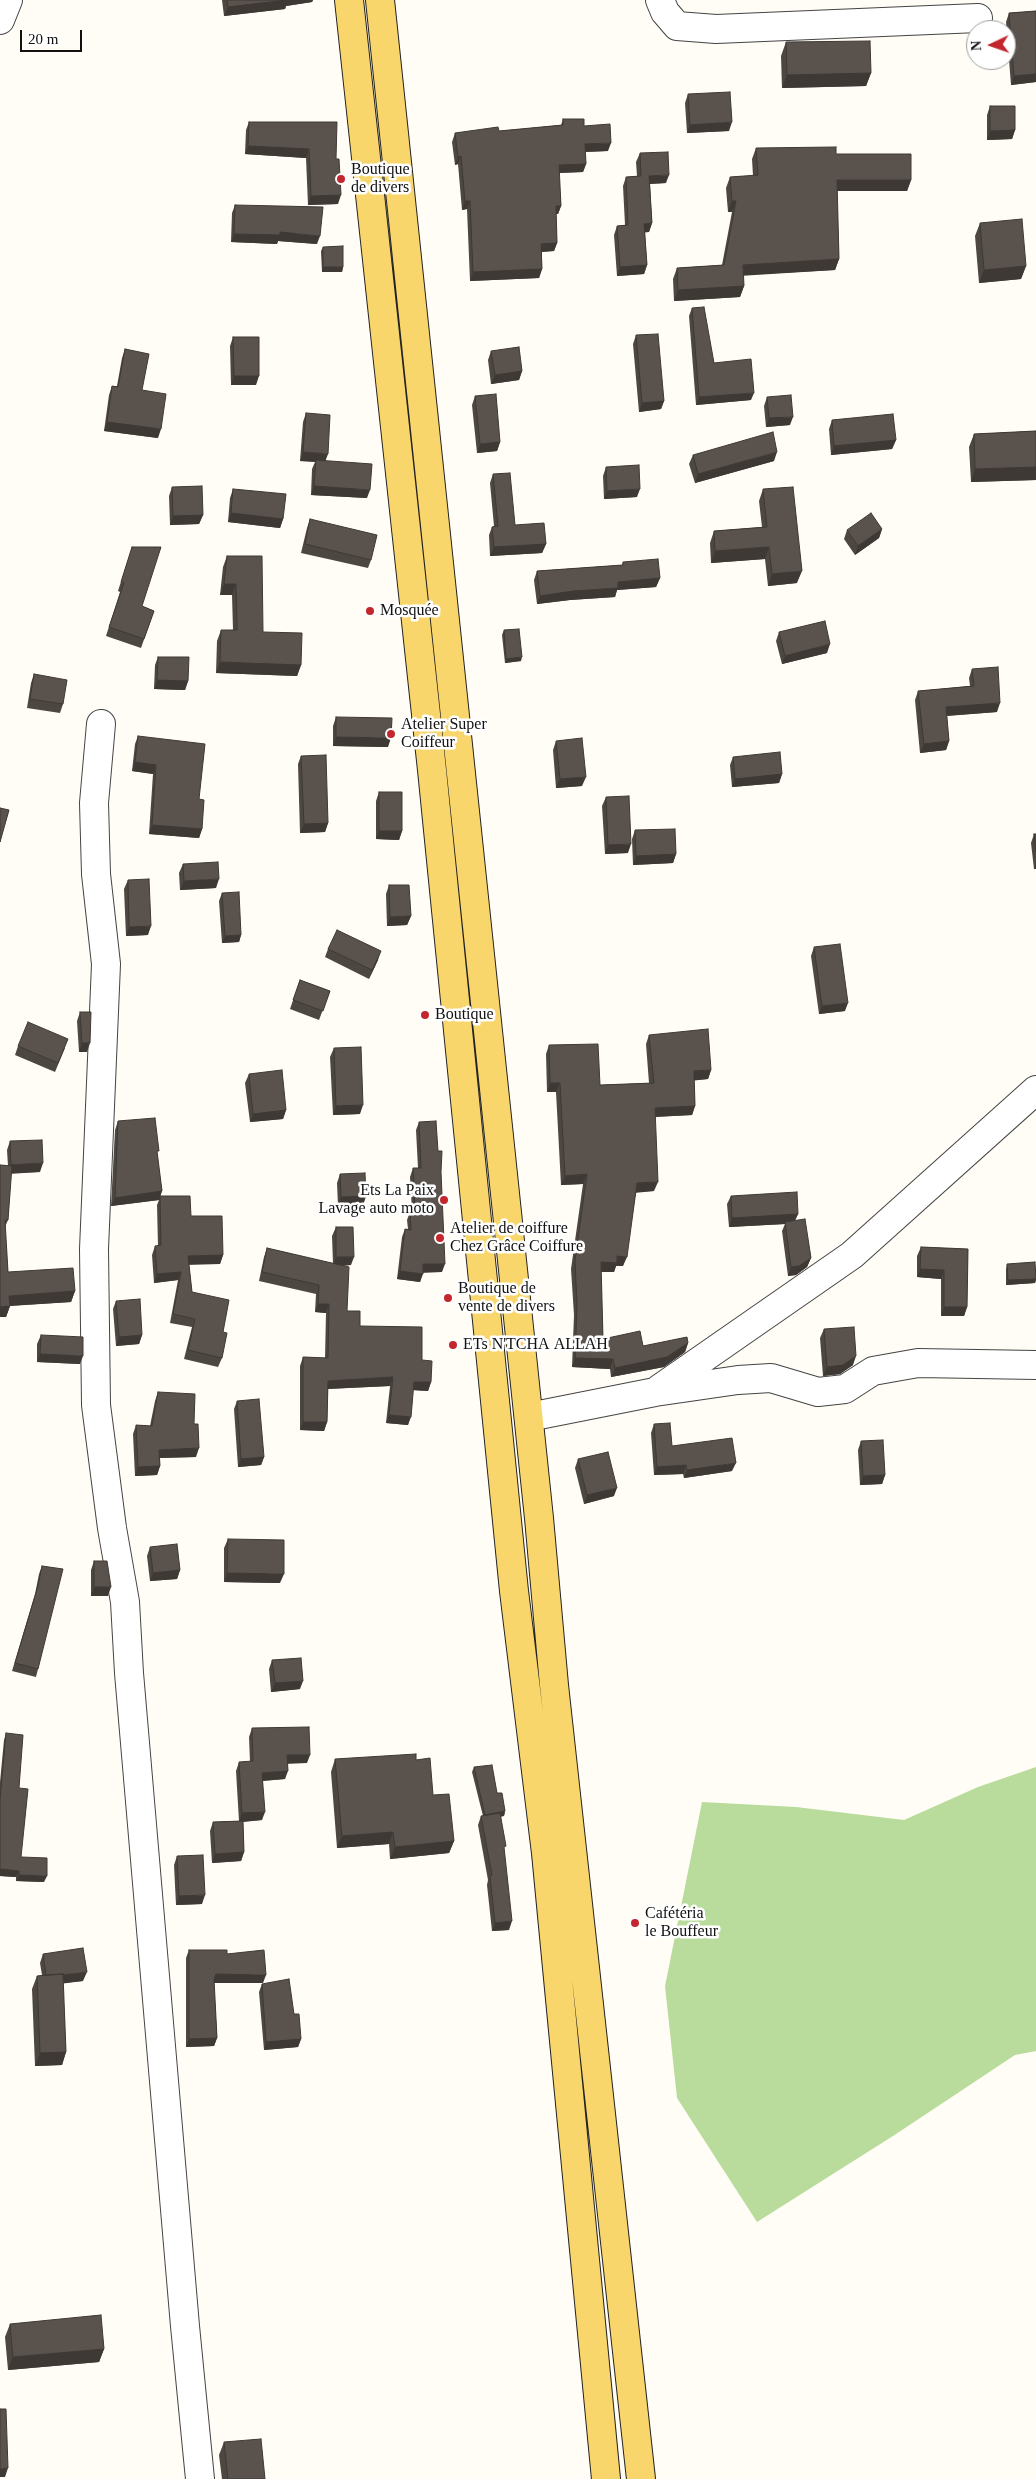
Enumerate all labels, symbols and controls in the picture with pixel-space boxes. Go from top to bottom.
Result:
scale bar [22,20,85,52]
north arrow [966,20,1016,70]
text: 20 m [28,31,58,47]
text: N [969,40,984,51]
place label: Boutique de divers [351,160,410,198]
marker: Boutique de divers [335,173,347,185]
place label: Mosquée [380,601,439,621]
marker: Mosquée [364,605,376,617]
place label: Atelier Super Coiffeur [401,715,487,753]
marker: Atelier Super Coiffeur [385,728,397,740]
place label: Boutique [435,1005,494,1025]
marker: Boutique [419,1009,431,1021]
place label: Ets La Paix Lavage auto moto [318,1181,434,1219]
marker: Ets La Paix Lavage auto moto [438,1194,450,1206]
place label: Atelier de coiffure Chez Grâce Coiffure [450,1219,583,1257]
marker: Atelier de coiffure Chez Grâce Coiffure [434,1232,446,1244]
place label: Boutique de vente de divers [458,1279,555,1317]
marker: Boutique de vente de divers [442,1292,454,1304]
place label: ETs N'TCHA ALLAH [463,1335,608,1355]
marker: ETs N'TCHA ALLAH [447,1339,459,1351]
place label: Cafétéria le Bouffeur [645,1904,718,1942]
marker: Cafétéria le Bouffeur [629,1917,641,1929]

